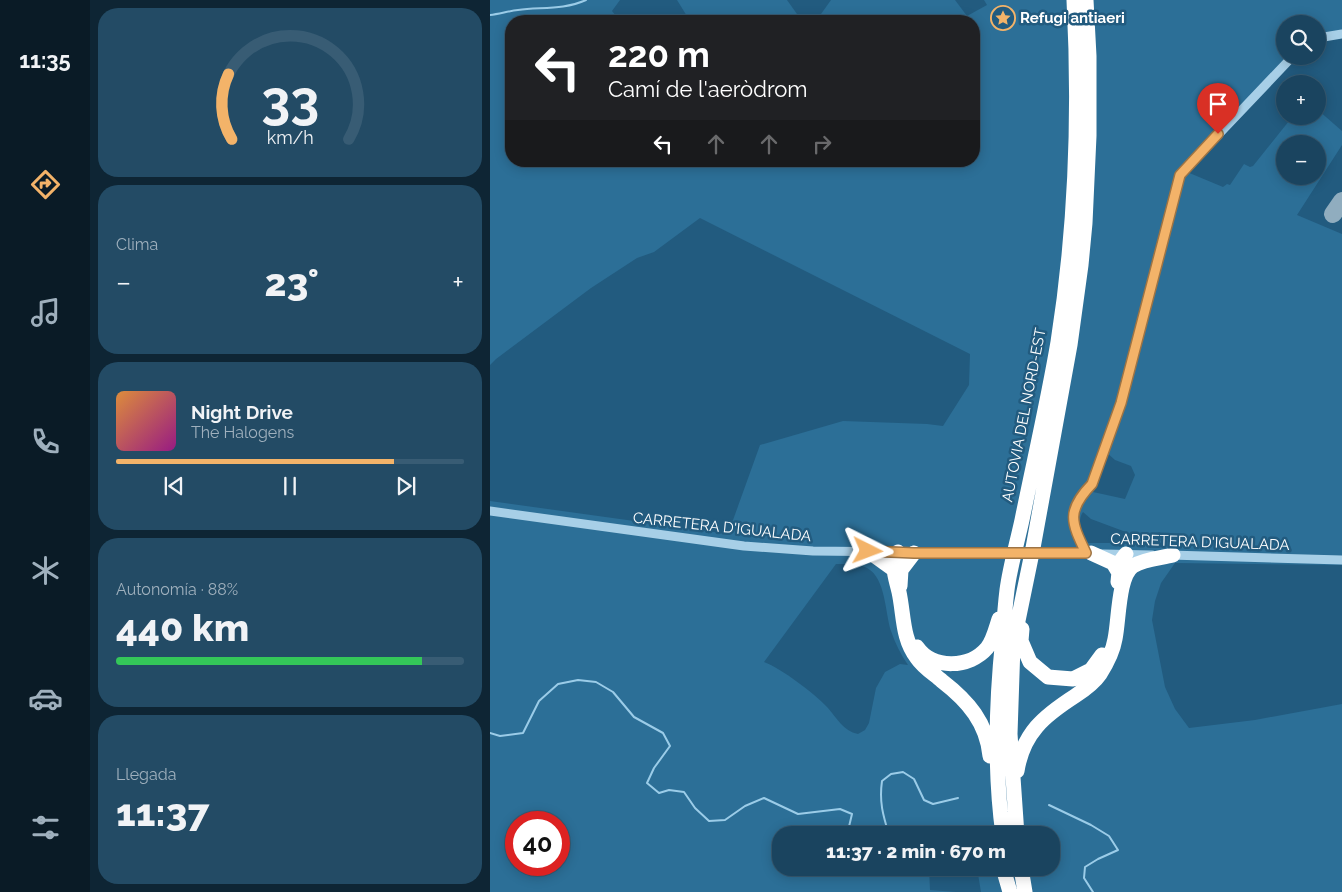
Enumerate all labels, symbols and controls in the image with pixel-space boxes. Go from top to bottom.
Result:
place icon: Refugi antiaeri [990,5,1016,31]
place label: Refugi antiaeri [1020,9,1125,27]
map controls [1276,15,1326,185]
button: search [1276,15,1326,65]
text: 220 m [608,34,710,75]
icon: left [525,35,590,100]
text: 11:35 [19,47,71,73]
text: 33 [261,69,319,130]
button: + [1276,75,1326,125]
text: Camí de l'aeròdrom [608,76,808,102]
pin [1197,83,1239,134]
icon: arrive [1204,90,1232,118]
text: km/h [266,127,314,148]
icon: left [649,130,677,158]
icon: ahead [702,130,730,158]
icon: ahead [755,130,783,158]
icon: right [808,130,836,158]
button: − [1276,135,1326,185]
icon: directions [28,167,63,202]
text: Clima [116,235,158,254]
text: 23° [265,260,319,305]
text: − [116,266,131,299]
text: + [452,266,464,299]
icon: music [28,295,63,330]
street label: AUTOVIA DEL NORD-EST [998,326,1050,504]
text: Night Drive [191,401,293,423]
text: The Halogens [191,423,294,442]
icon: phone [28,424,63,459]
icon: previous [160,472,188,500]
icon: pause [276,472,304,500]
icon: next [392,472,420,500]
street label: CARRETERA D'IGUALADA [632,509,812,545]
position arrow [841,524,893,576]
street label: CARRETERA D'IGUALADA [1110,530,1290,554]
icon: climate [28,553,63,588]
text: Autonomía · 88% [116,580,238,599]
text: 440 km [116,605,249,650]
icon: car [28,681,63,716]
text: Llegada [116,765,176,784]
text: 11:37 [116,790,209,835]
icon: filters [28,810,63,845]
speed limit sign: 40 [505,811,570,876]
text: 11:37 · 2 min · 670 m [826,840,1006,862]

